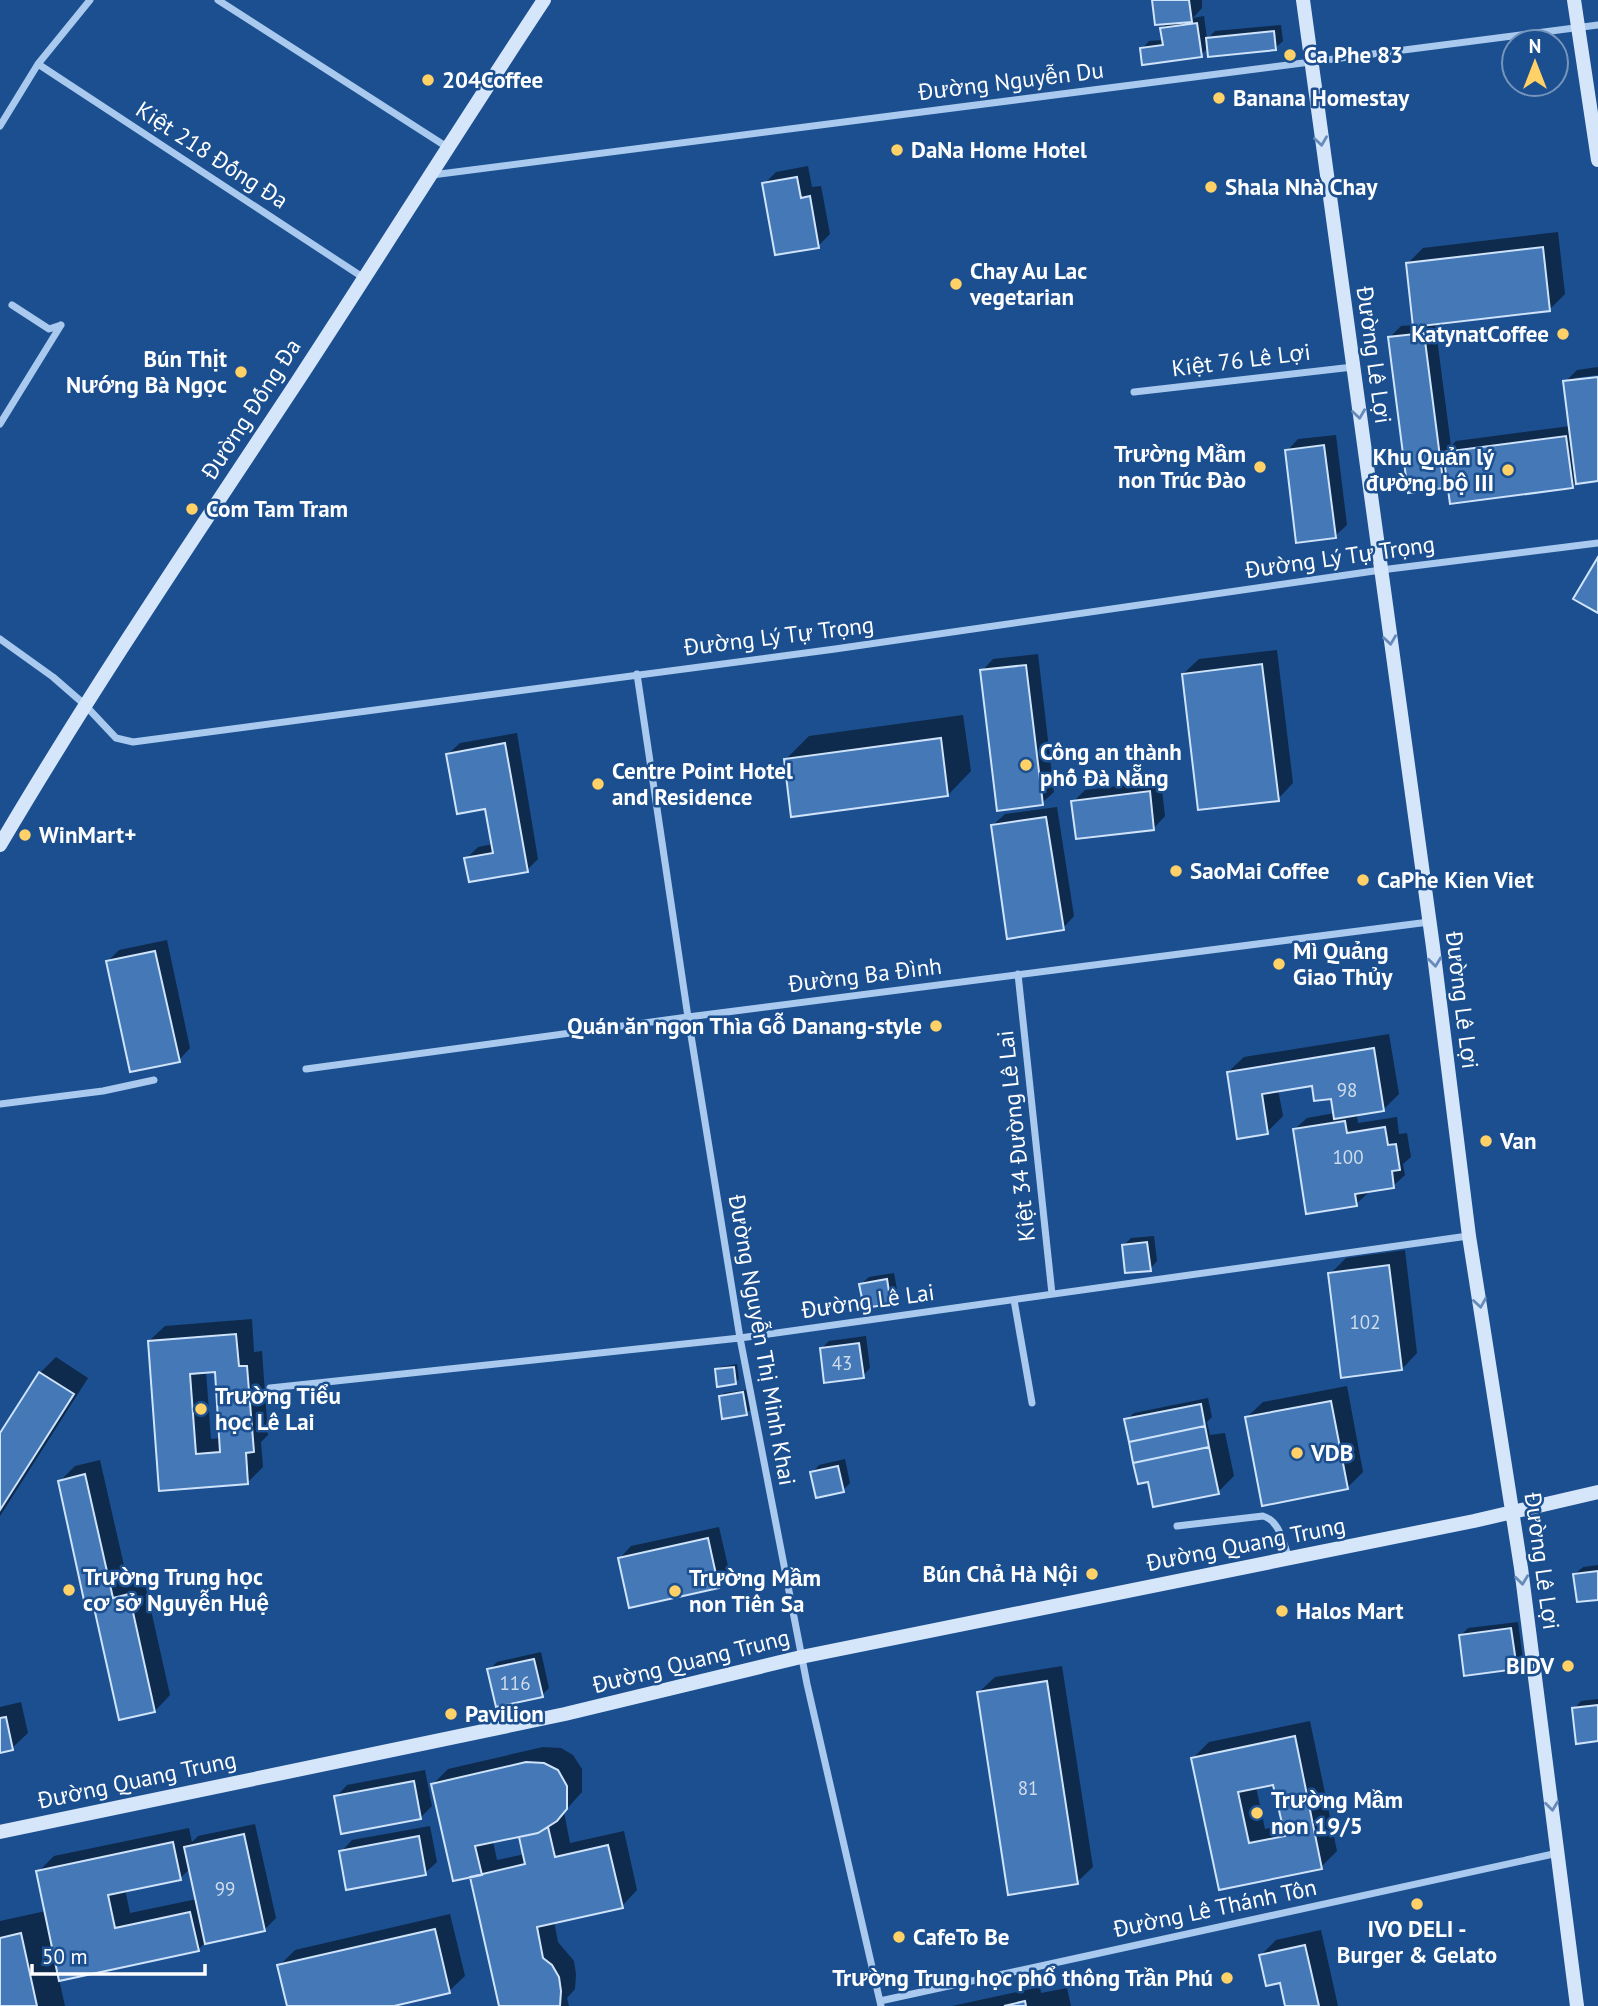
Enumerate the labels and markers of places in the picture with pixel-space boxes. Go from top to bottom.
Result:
place label: Ca Phe 83 [1304,40,1403,69]
marker: Ca Phe 83 [1282,47,1298,63]
place label: 204Coffee [442,65,543,94]
marker: 204Coffee [420,72,436,88]
place label: Banana Homestay [1233,83,1410,112]
marker: Banana Homestay [1211,90,1227,106]
place label: DaNa Home Hotel [911,135,1087,164]
marker: DaNa Home Hotel [889,142,905,158]
place label: Shala Nhà Chay [1225,172,1378,201]
marker: Shala Nhà Chay [1203,179,1219,195]
place label: Chay Au Lac vegetarian [969,256,1087,311]
marker: Chay Au Lac vegetarian [948,276,964,292]
place label: KatynatCoffee [1411,319,1549,348]
marker: KatynatCoffee [1555,326,1571,342]
place label: Bún Thịt Nướng Bà Ngọc [66,344,227,399]
marker: Bún Thịt Nướng Bà Ngọc [233,364,249,380]
place label: Trường Mầm non Trúc Đào [1114,439,1246,494]
place label: Khu Quản lý đường bộ III [1366,442,1495,497]
marker: Trường Mầm non Trúc Đào [1252,459,1268,475]
marker: Khu Quản lý đường bộ III [1500,462,1516,478]
place label: Com Tam Tram [206,494,348,523]
marker: Com Tam Tram [184,501,200,517]
place label: Công an thành phố Đà Nẵng [1040,737,1182,792]
place label: Centre Point Hotel and Residence [612,756,793,811]
marker: Công an thành phố Đà Nẵng [1018,757,1034,773]
marker: Centre Point Hotel and Residence [590,776,606,792]
place label: WinMart+ [39,820,136,849]
marker: WinMart+ [17,827,33,843]
place label: SaoMai Coffee [1190,856,1329,885]
marker: SaoMai Coffee [1168,863,1184,879]
place label: CaPhe Kien Viet [1377,865,1534,894]
marker: CaPhe Kien Viet [1355,872,1371,888]
place label: Mì Quảng Giao Thủy [1293,936,1394,991]
marker: Mì Quảng Giao Thủy [1271,956,1287,972]
place label: Quán ăn ngon Thìa Gỗ Danang-style [567,1011,922,1040]
marker: Quán ăn ngon Thìa Gỗ Danang-style [928,1018,944,1034]
place label: Van [1499,1126,1536,1155]
marker: Van [1478,1133,1494,1149]
place label: Trường Tiểu học Lê Lai [215,1381,341,1436]
marker: Trường Tiểu học Lê Lai [193,1401,209,1417]
place label: VDB [1310,1438,1353,1467]
marker: VDB [1289,1445,1305,1461]
place label: Bún Chả Hà Nội [922,1559,1078,1588]
place label: Trường Trung học cơ sở Nguyễn Huệ [83,1562,269,1617]
place label: Trường Mầm non Tiên Sa [689,1563,821,1618]
marker: Bún Chả Hà Nội [1084,1566,1100,1582]
marker: Trường Trung học cơ sở Nguyễn Huệ [61,1582,77,1598]
marker: Trường Mầm non Tiên Sa [667,1583,683,1599]
place label: Halos Mart [1296,1596,1404,1625]
marker: Halos Mart [1274,1603,1290,1619]
place label: BIDV [1506,1651,1555,1680]
marker: BIDV [1560,1658,1576,1674]
place label: Pavilion [465,1699,544,1728]
marker: Pavilion [443,1706,459,1722]
place label: Trường Mầm non 19/5 [1271,1785,1403,1840]
marker: Trường Mầm non 19/5 [1249,1805,1265,1821]
marker: IVO DELI - Burger & Gelato [1409,1896,1425,1912]
place label: IVO DELI - Burger & Gelato [1337,1914,1497,1969]
place label: CafeTo Be [913,1922,1010,1951]
marker: CafeTo Be [891,1929,907,1945]
place label: Trường Trung học phổ thông Trần Phú [832,1963,1213,1992]
marker: Trường Trung học phổ thông Trần Phú [1219,1970,1235,1986]

